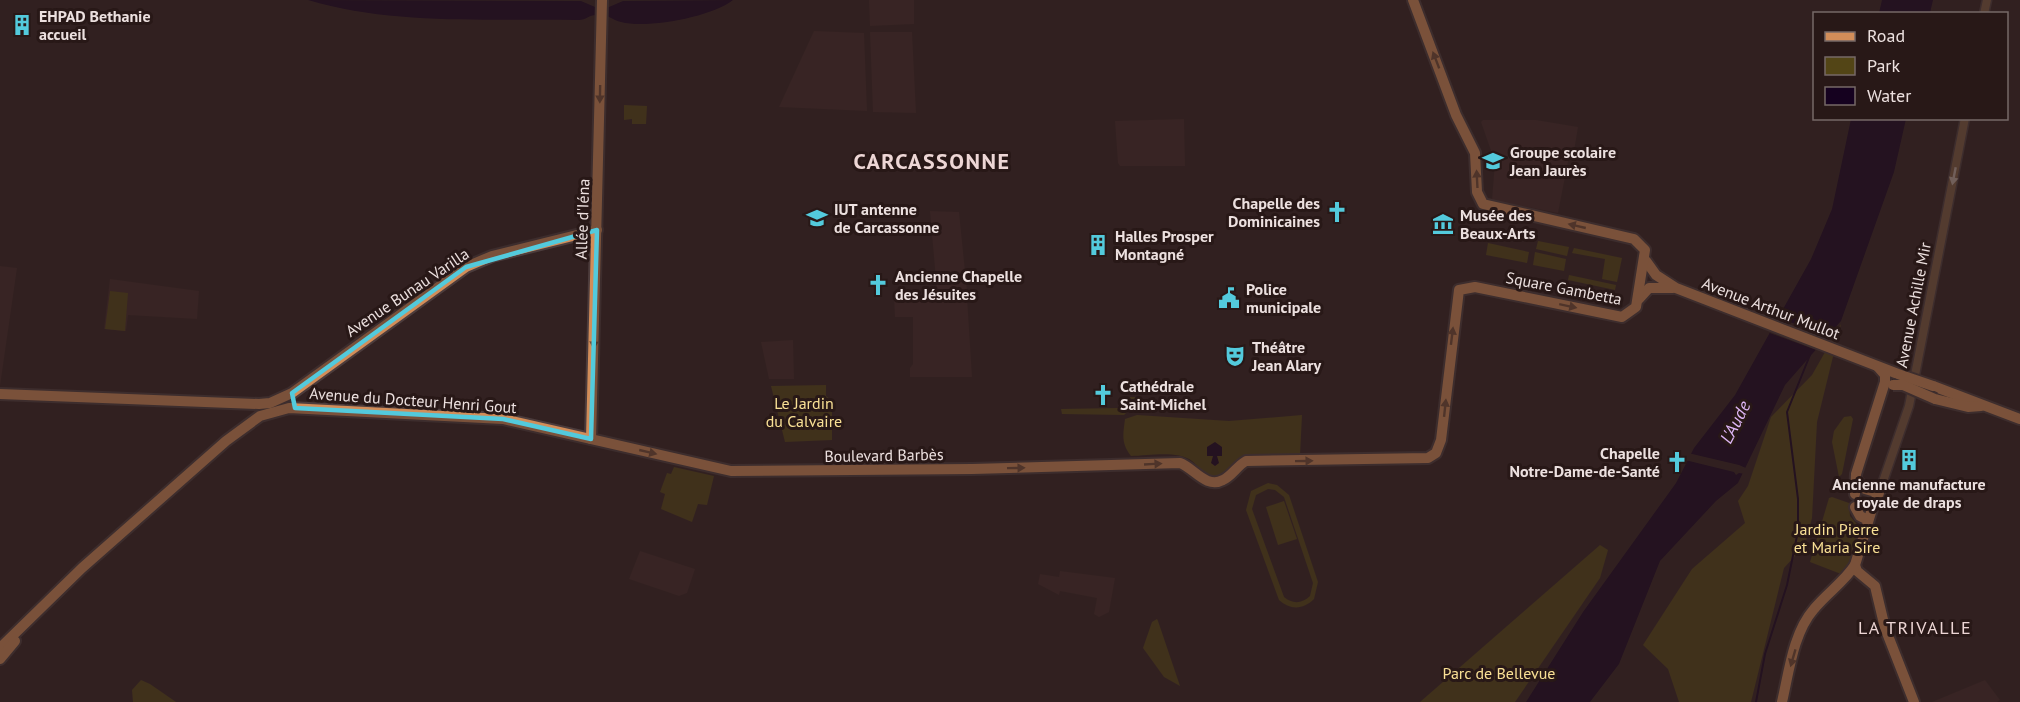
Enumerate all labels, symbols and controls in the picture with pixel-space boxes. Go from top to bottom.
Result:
place label: EHPAD Bethanie accueil [39,6,151,44]
legend [1813,12,2008,120]
building icon: EHPAD Bethanie accueil [10,13,34,37]
text: Road [1867,24,1905,47]
one-way arrow [1430,51,1440,69]
text: Park [1867,54,1900,77]
one-way arrow [596,84,605,103]
text: Water [1867,84,1911,107]
place label: Groupe scolaire Jean Jaurès [1509,142,1616,180]
district label: CARCASSONNE [854,147,1010,175]
school or university icon: Groupe scolaire Jean Jaurès [1481,149,1505,173]
one-way arrow [1949,167,1958,186]
one-way arrow [1472,169,1481,188]
street label: Allée d'Iéna [571,178,593,260]
place label: Chapelle des Dominicaines [1228,193,1320,231]
place label: IUT antenne de Carcassonne [834,199,939,237]
church icon: Chapelle des Dominicaines [1325,200,1349,224]
place label: Musée des Beaux-Arts [1460,205,1536,243]
school or university icon: IUT antenne de Carcassonne [805,206,829,230]
museum icon: Musée des Beaux-Arts [1431,212,1455,236]
one-way arrow [1567,220,1586,230]
place label: Halles Prosper Montagné [1115,226,1214,264]
building icon: Halles Prosper Montagné [1086,233,1110,257]
street label: Avenue Achille Mir [1891,240,1935,369]
street label: Avenue Bunau Varilla [341,243,473,341]
place label: Ancienne Chapelle des Jésuites [895,266,1022,304]
street label: Square Gambetta [1504,267,1624,309]
street label: Avenue Arthur Mullot [1699,272,1843,344]
church icon: Ancienne Chapelle des Jésuites [866,273,890,297]
place label: Police municipale [1246,279,1321,317]
public building icon: Police municipale [1217,286,1241,310]
one-way arrow [1559,302,1578,311]
one-way arrow [1448,326,1457,345]
one-way arrow [589,331,599,350]
place label: Théâtre Jean Alary [1251,337,1321,375]
theatre icon: Théâtre Jean Alary [1223,344,1247,368]
place label: Cathédrale Saint-Michel [1120,376,1206,414]
street label: Avenue du Docteur Henri Gout [309,383,518,417]
church icon: Cathédrale Saint-Michel [1091,383,1115,407]
park label: Le Jardin du Calvaire [766,393,842,431]
water label: L'Aude [1715,396,1756,447]
one-way arrow [1440,398,1450,417]
place label: Chapelle Notre-Dame-de-Santé [1509,443,1660,481]
street label: Boulevard Barbès [824,444,944,466]
one-way arrow [639,448,658,457]
building icon: Ancienne manufacture royale de draps [1897,448,1921,472]
church icon: Chapelle Notre-Dame-de-Santé [1665,450,1689,474]
one-way arrow [1295,456,1314,466]
one-way arrow [1143,459,1162,468]
one-way arrow [1006,463,1025,473]
place label: Ancienne manufacture royale de draps [1832,474,1986,512]
park label: Jardin Pierre et Maria Sire [1794,519,1880,557]
district label: LA TRIVALLE [1858,616,1972,639]
one-way arrow [1788,649,1797,667]
park label: Parc de Bellevue [1443,663,1555,683]

